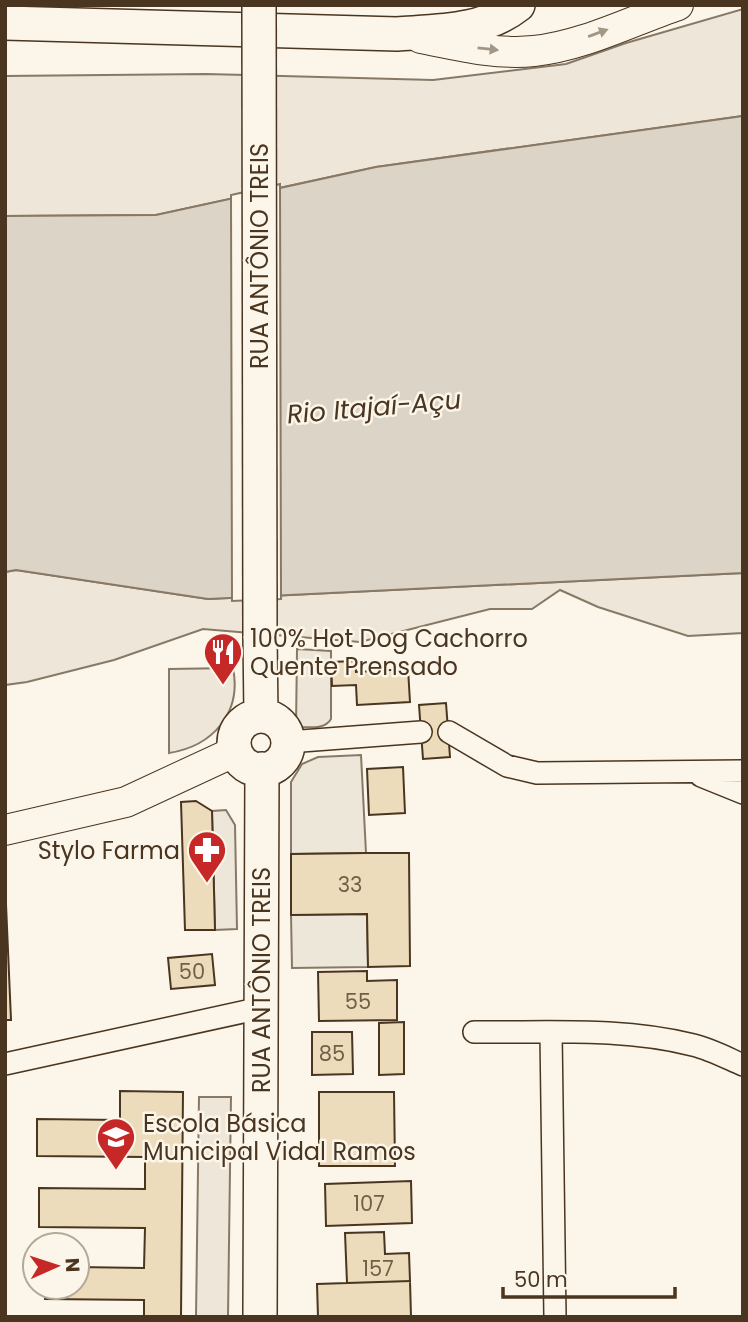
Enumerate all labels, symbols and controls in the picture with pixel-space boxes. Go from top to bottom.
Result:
one-way arrow [587,28,608,39]
one-way arrow [477,44,499,55]
street label: RUA ANTÔNIO TREIS [243,143,276,369]
water label: Rio Itajaí-Açu [285,381,463,433]
place label: 100% Hot Dog Cachorro Quente Prensado [250,622,528,683]
restaurant icon: 100% Hot Dog Cachorro Quente Prensado [202,631,244,686]
pharmacy icon: Stylo Farma [186,829,228,884]
place label: Stylo Farma [38,834,180,867]
street label: RUA ANTÔNIO TREIS [245,867,278,1093]
house number: 33 [338,870,362,899]
house number: 50 [179,957,205,986]
house number: 55 [345,987,371,1016]
house number: 85 [319,1039,345,1068]
place label: Escola Básica Municipal Vidal Ramos [143,1107,416,1168]
school or university icon: Escola Básica Municipal Vidal Ramos [95,1116,137,1171]
house number: 107 [353,1189,385,1218]
north arrow [21,1231,91,1301]
house number: 157 [362,1254,394,1283]
scale bar [503,1256,674,1300]
text: N [59,1257,86,1273]
text: 50 m [514,1265,568,1294]

